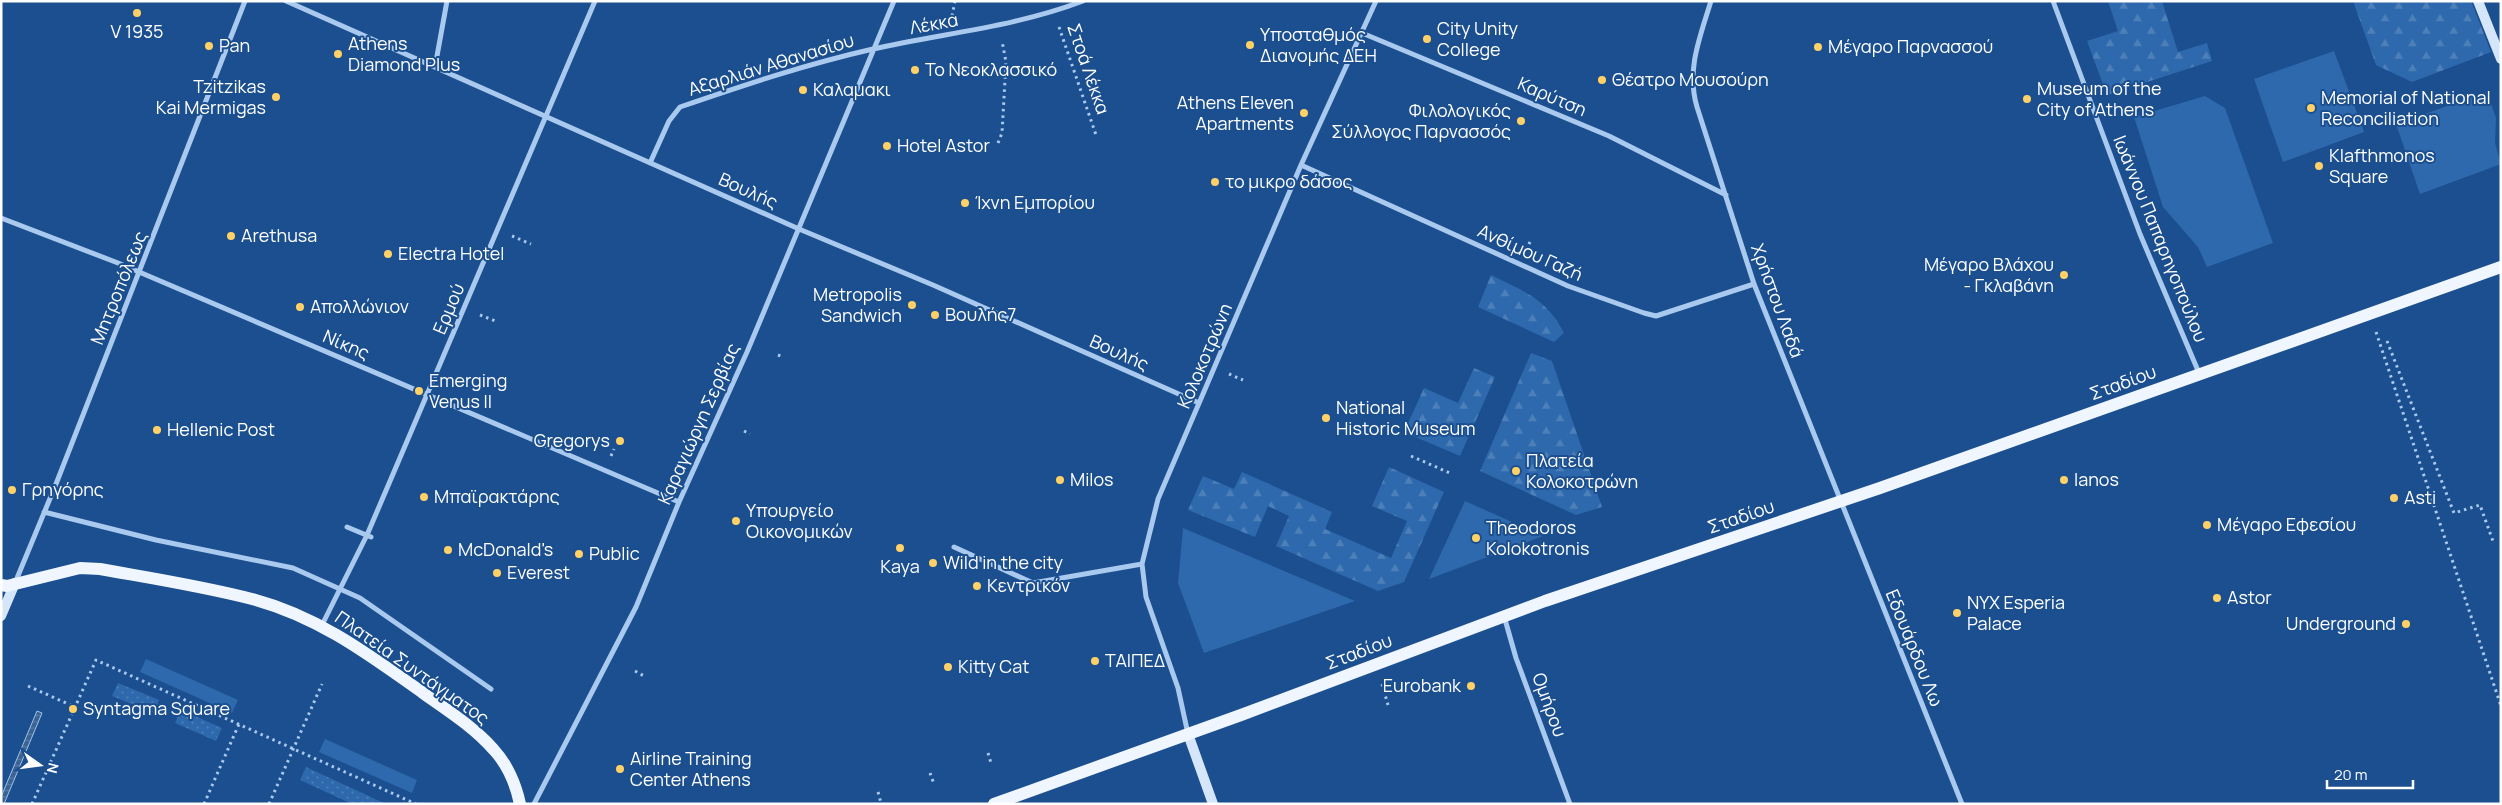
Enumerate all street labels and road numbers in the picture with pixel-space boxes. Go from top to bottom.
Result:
street label: Λέκκα [908,7,960,39]
street label: Στοά Λέκκα [1062,20,1116,117]
street label: Αξαρλιάν Αθανασίου [685,27,857,101]
street label: Καρύτση [1514,71,1591,121]
street label: Ιωάννου Παπαρηγοπούλου [2108,132,2213,346]
street label: Βουλής [715,166,782,214]
street label: Ανθίμου Γαζή [1474,218,1587,286]
street label: Μητροπόλεως [84,227,152,348]
street label: Χρήστου Λαδά [1746,240,1810,361]
street label: Ερμού [427,280,469,338]
street label: Κολοκοτρώνη [1171,299,1237,412]
street label: Νίκης [319,324,373,365]
street label: Βουλής [1086,328,1153,376]
street label: Καραγιώργη Σερβίας [652,339,744,508]
street label: Σταδίου [2086,359,2159,405]
street label: Σταδίου [1704,493,1777,539]
street label: Εδουάρδου Λω [1881,586,1949,710]
street label: Πλατεία Συντάγματος [331,605,494,730]
street label: Σταδίου [1322,627,1395,675]
street label: Ομήρου [1527,669,1573,740]

